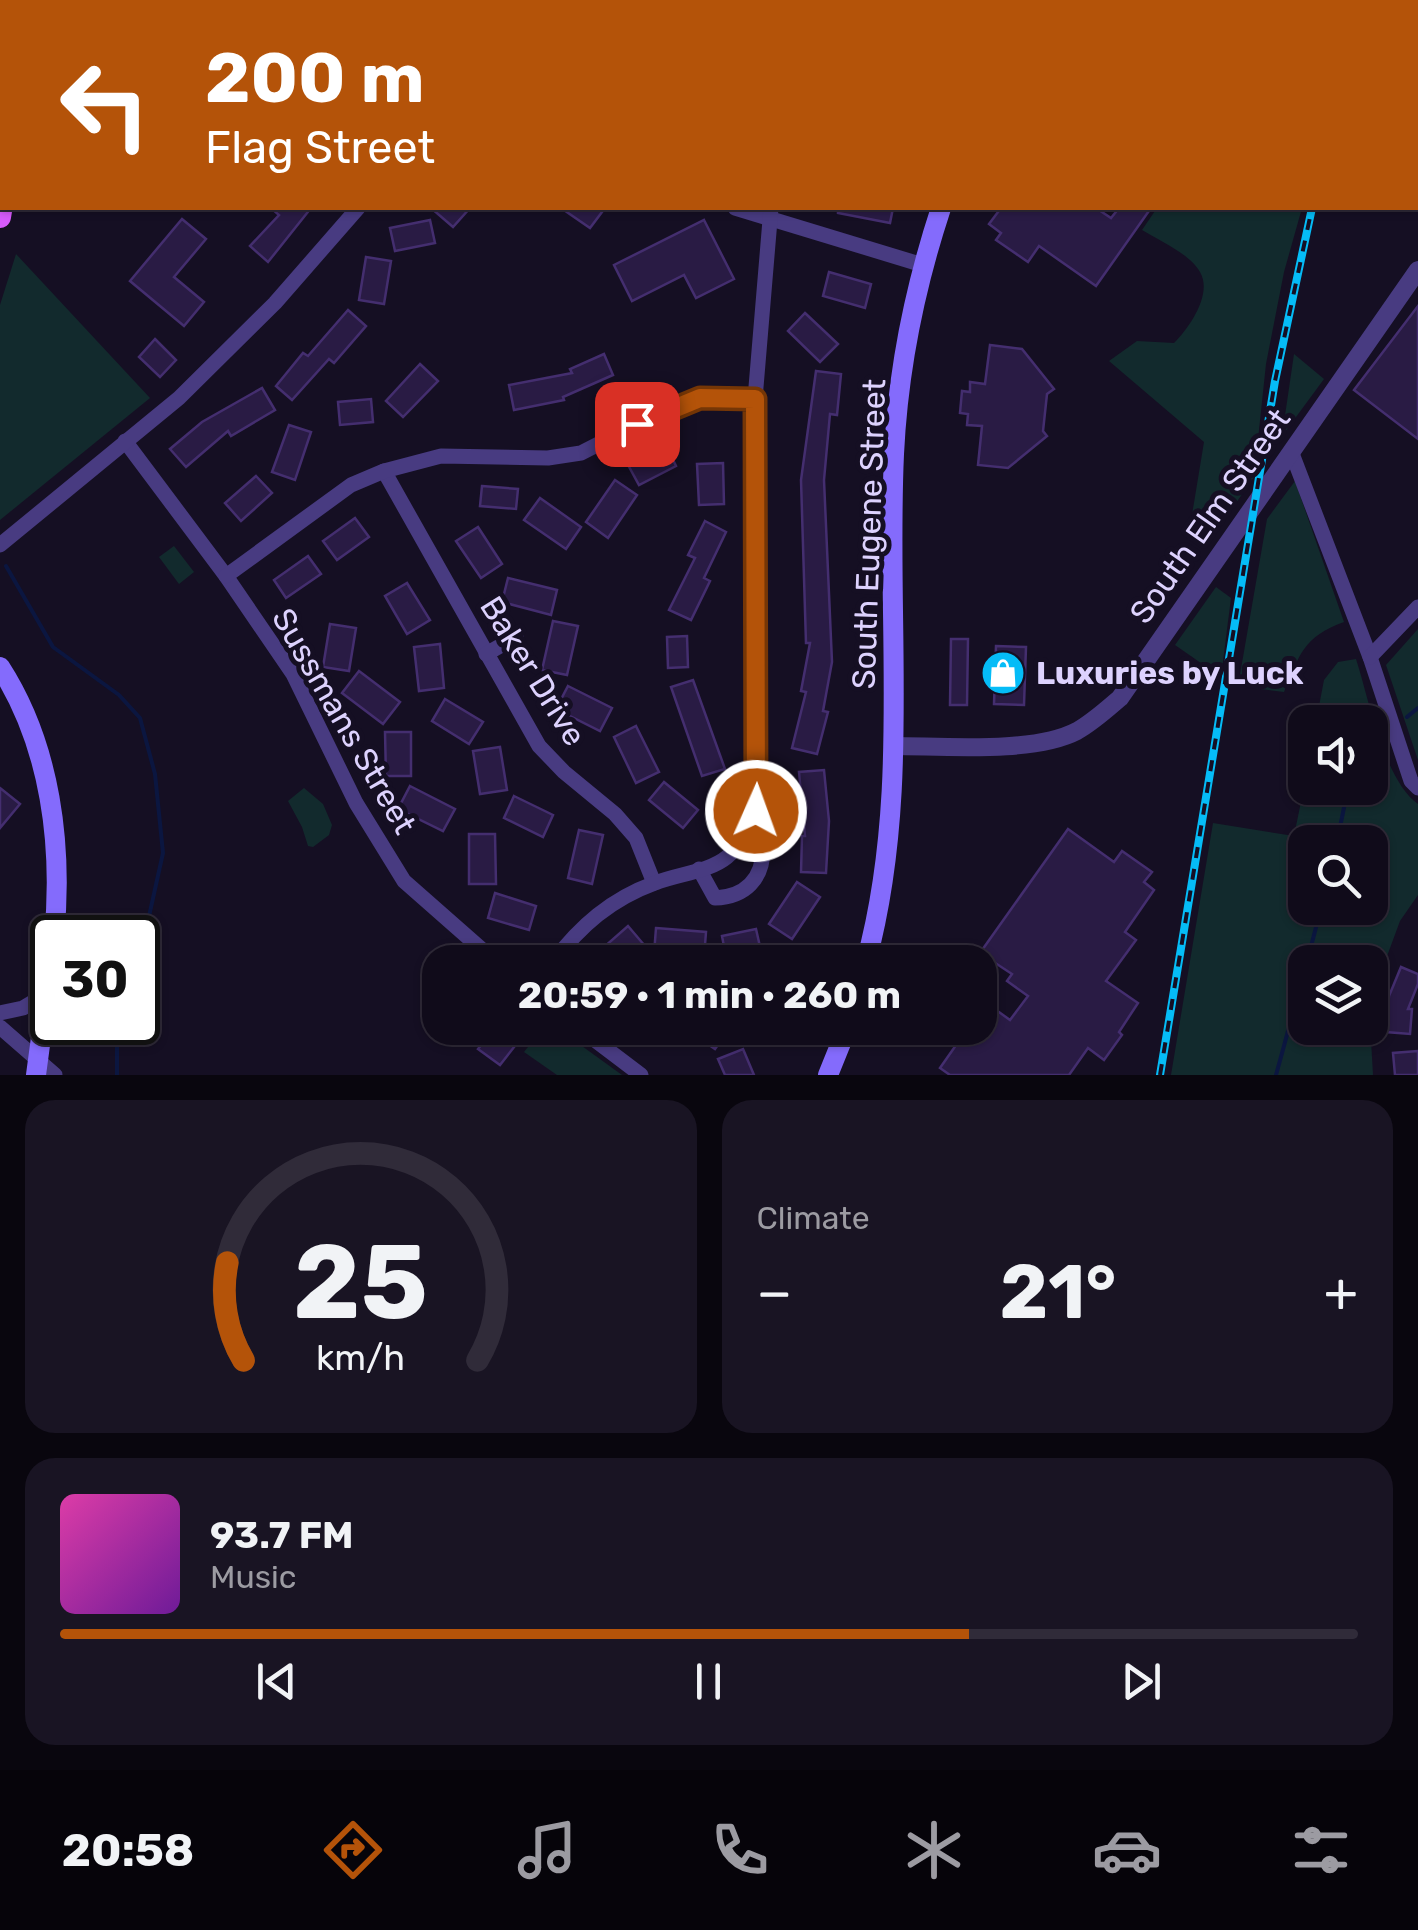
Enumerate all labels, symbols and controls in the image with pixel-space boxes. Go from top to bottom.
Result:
text: 200 m [205,37,425,120]
icon: left [40,40,170,170]
text: Flag Street [205,121,435,174]
street label: South Eugene Street [845,378,893,690]
pin [595,382,680,467]
icon: arrive [610,397,665,452]
street label: South Elm Street [1122,401,1298,631]
street label: Baker Drive [472,589,594,753]
street label: Sussmans Street [264,602,424,840]
shop icon: Luxuries by Luck [980,650,1026,696]
place label: Luxuries by Luck [1036,654,1304,692]
map controls [1288,705,1388,1045]
button: sound [1288,705,1388,805]
position arrow [704,759,808,863]
button: search [1288,825,1388,925]
speed limit sign: 30 [30,915,160,1045]
button: layers [1288,945,1388,1045]
text: 20:59 · 1 min · 260 m [518,972,901,1018]
text: Climate [757,1199,870,1237]
text: 25 [293,1221,428,1344]
text: 21° [1000,1248,1116,1337]
text: − [757,1260,792,1325]
text: + [1324,1260,1358,1325]
text: km/h [316,1337,405,1379]
text: 93.7 FM [210,1512,354,1558]
text: Music [210,1558,296,1596]
icon: previous [249,1654,304,1709]
icon: pause [681,1654,736,1709]
icon: next [1114,1654,1169,1709]
icon: directions [318,1815,388,1885]
icon: music [512,1815,582,1885]
icon: phone [705,1815,775,1885]
icon: climate [899,1815,969,1885]
icon: car [1092,1815,1162,1885]
icon: filters [1286,1815,1356,1885]
text: 20:58 [62,1824,194,1877]

